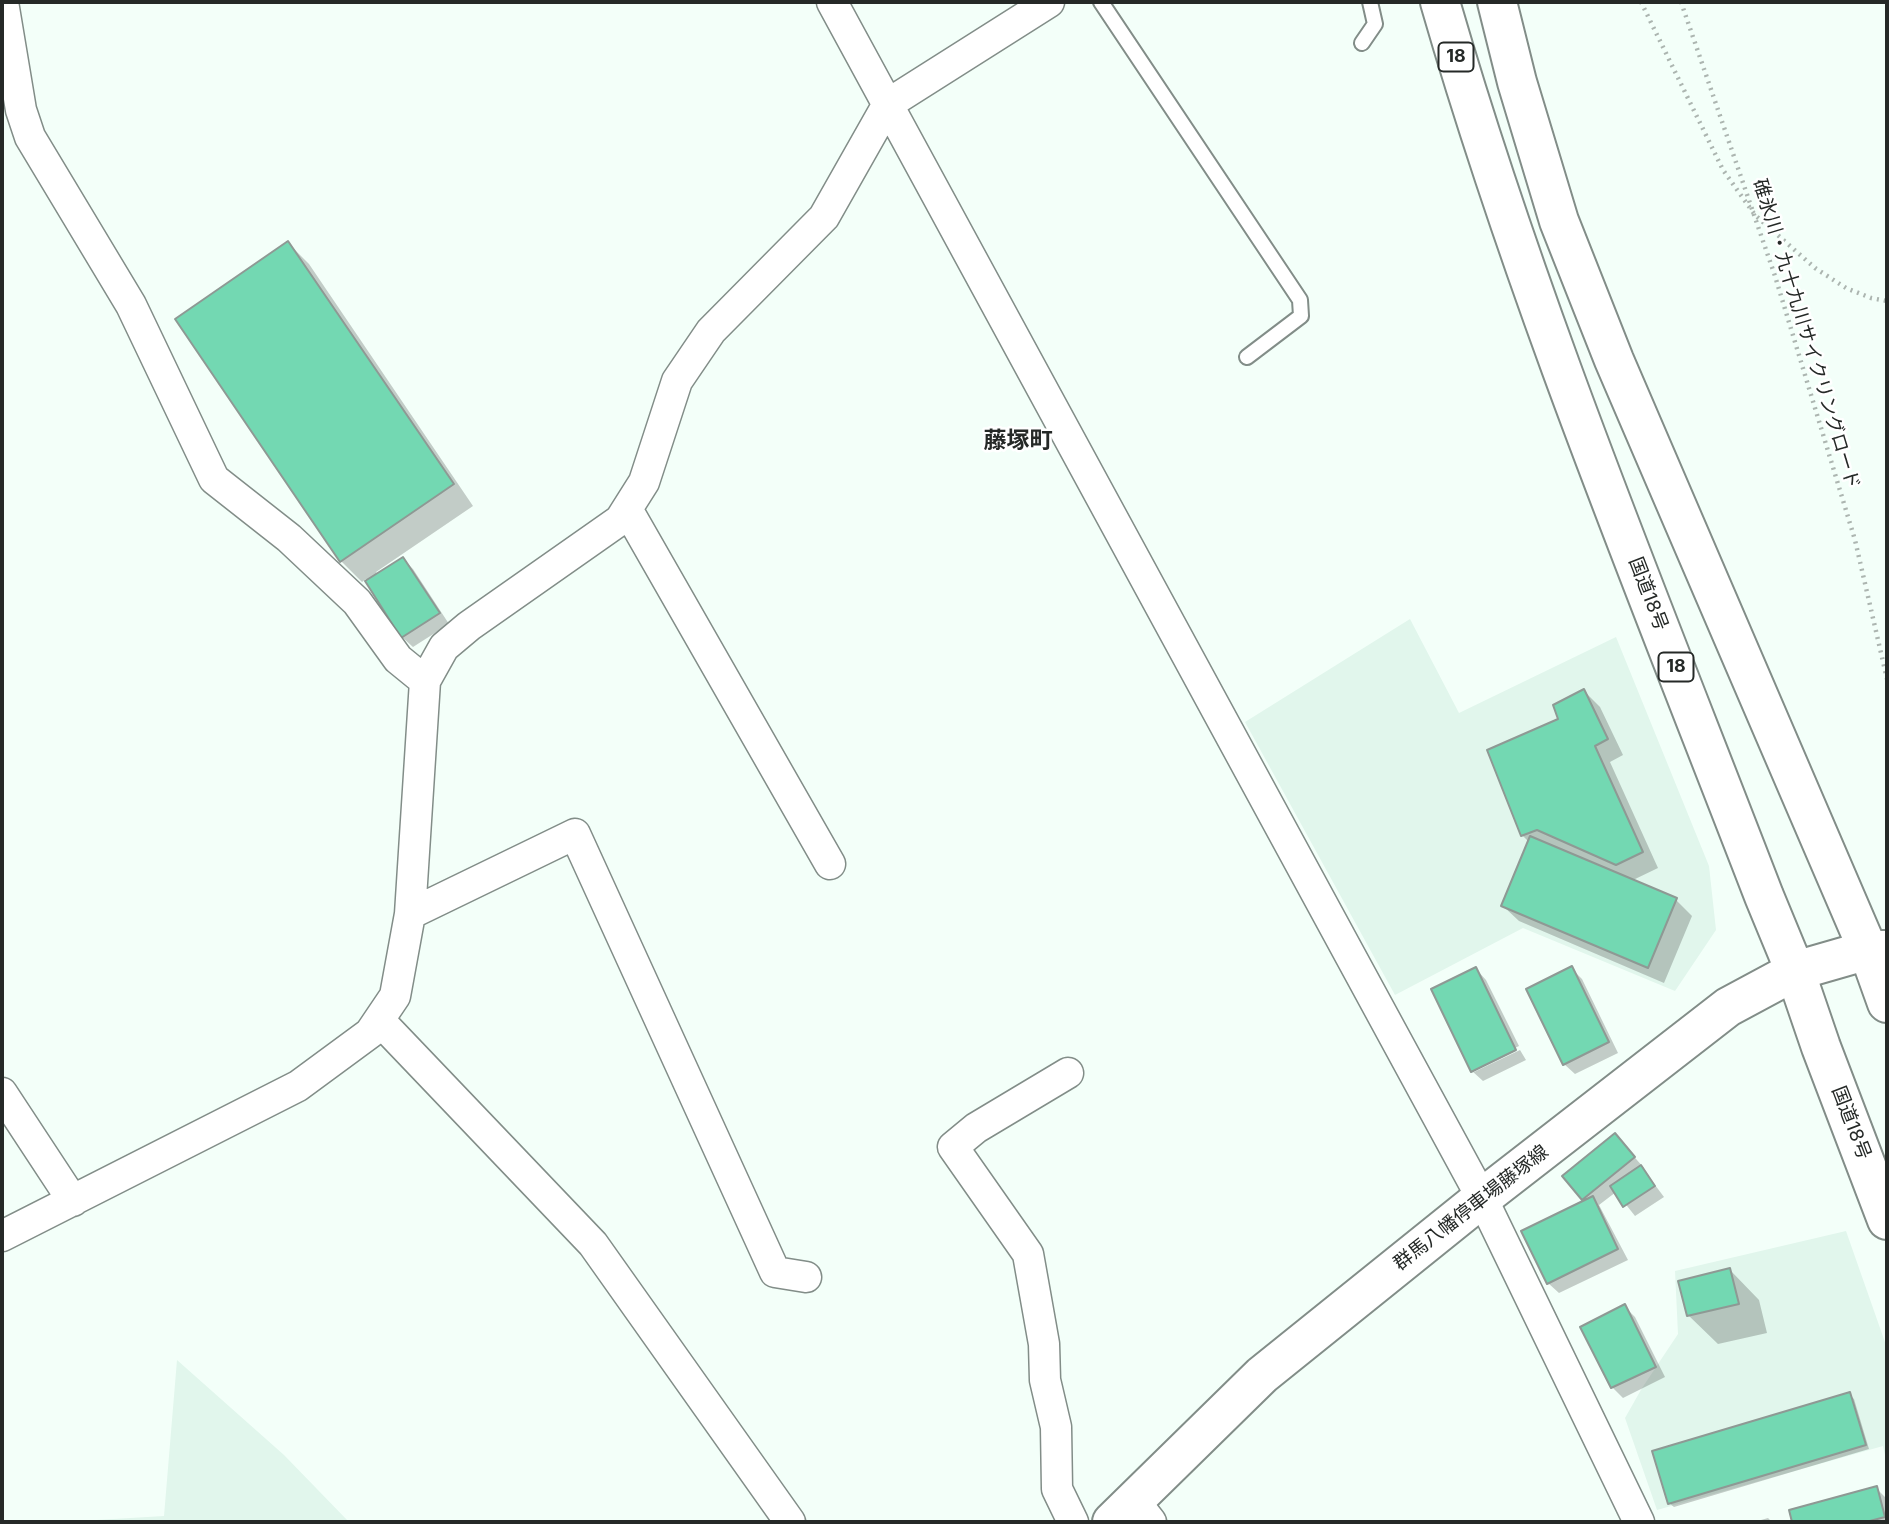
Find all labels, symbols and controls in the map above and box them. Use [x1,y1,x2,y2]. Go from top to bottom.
road number: 18 [1438,42,1474,72]
street label: 碓氷川・九十九川サイクリングロード [1748,176,1864,492]
district label: 藤塚町 [984,427,1052,455]
street label: 国道18号 [1624,554,1672,634]
road number: 18 [1658,652,1694,682]
street label: 国道18号 [1827,1083,1875,1163]
street label: 群馬八幡停車場藤塚線 [1389,1141,1553,1275]

